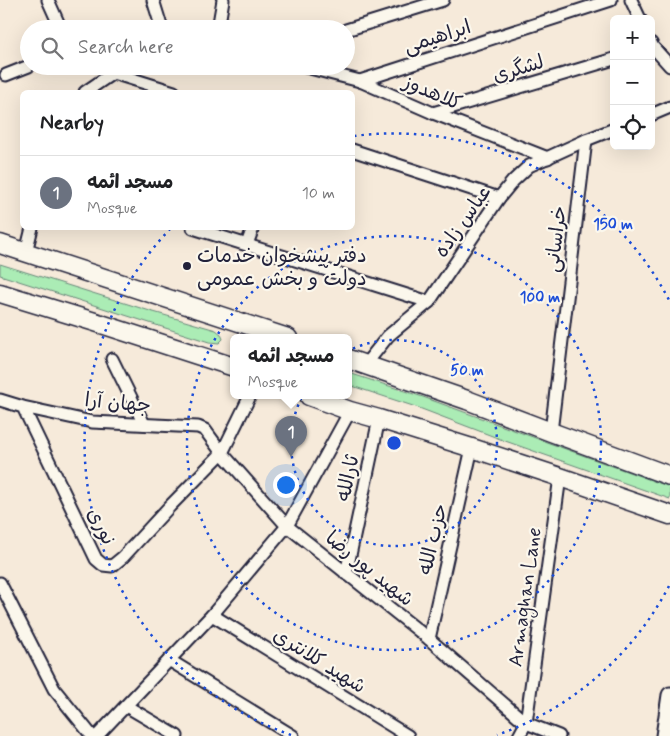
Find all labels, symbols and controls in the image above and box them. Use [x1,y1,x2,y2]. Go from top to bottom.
street label: ابراهیمی [400,14,475,61]
map controls [610,15,655,150]
button: + [610,15,655,60]
search box [20,20,355,75]
icon: search [38,34,66,62]
text: Search here [78,35,174,60]
street label: لشگری [489,49,547,90]
button: − [610,60,655,105]
street label: کلاهدوز [397,68,466,118]
button: locate [610,105,655,150]
text: Nearby [40,109,104,137]
text: مسجد ائمه [87,170,173,195]
street label: عباس زاده [428,180,498,263]
text: 1 [52,183,60,204]
text: 10 m [302,183,335,204]
text: Mosque [87,198,137,219]
street label: خراسانی [539,204,574,274]
text: 150 m [593,215,633,235]
place label: دفتر پیشخوان خدمات دولت و بخش عمومی [197,243,367,293]
marker: دفتر پیشخوان خدمات دولت و بخش عمومی [181,260,193,272]
text: 100 m [520,288,560,308]
popup [230,334,352,399]
text: مسجد ائمه [248,344,334,369]
text: 50 m [450,361,484,381]
text: Mosque [248,372,298,393]
street label: جهان آرا [84,387,152,420]
pin: 1 [275,416,307,457]
centre of rings [385,434,403,452]
street label: ثارالله [330,452,367,504]
your location [273,472,299,498]
street label: حزب الله [412,501,455,578]
street label: نوری [80,503,121,550]
street label: شهید پور رضا [319,525,419,613]
street label: Armaghan Lane [502,526,550,669]
street label: شهید کلانتری [268,622,371,701]

